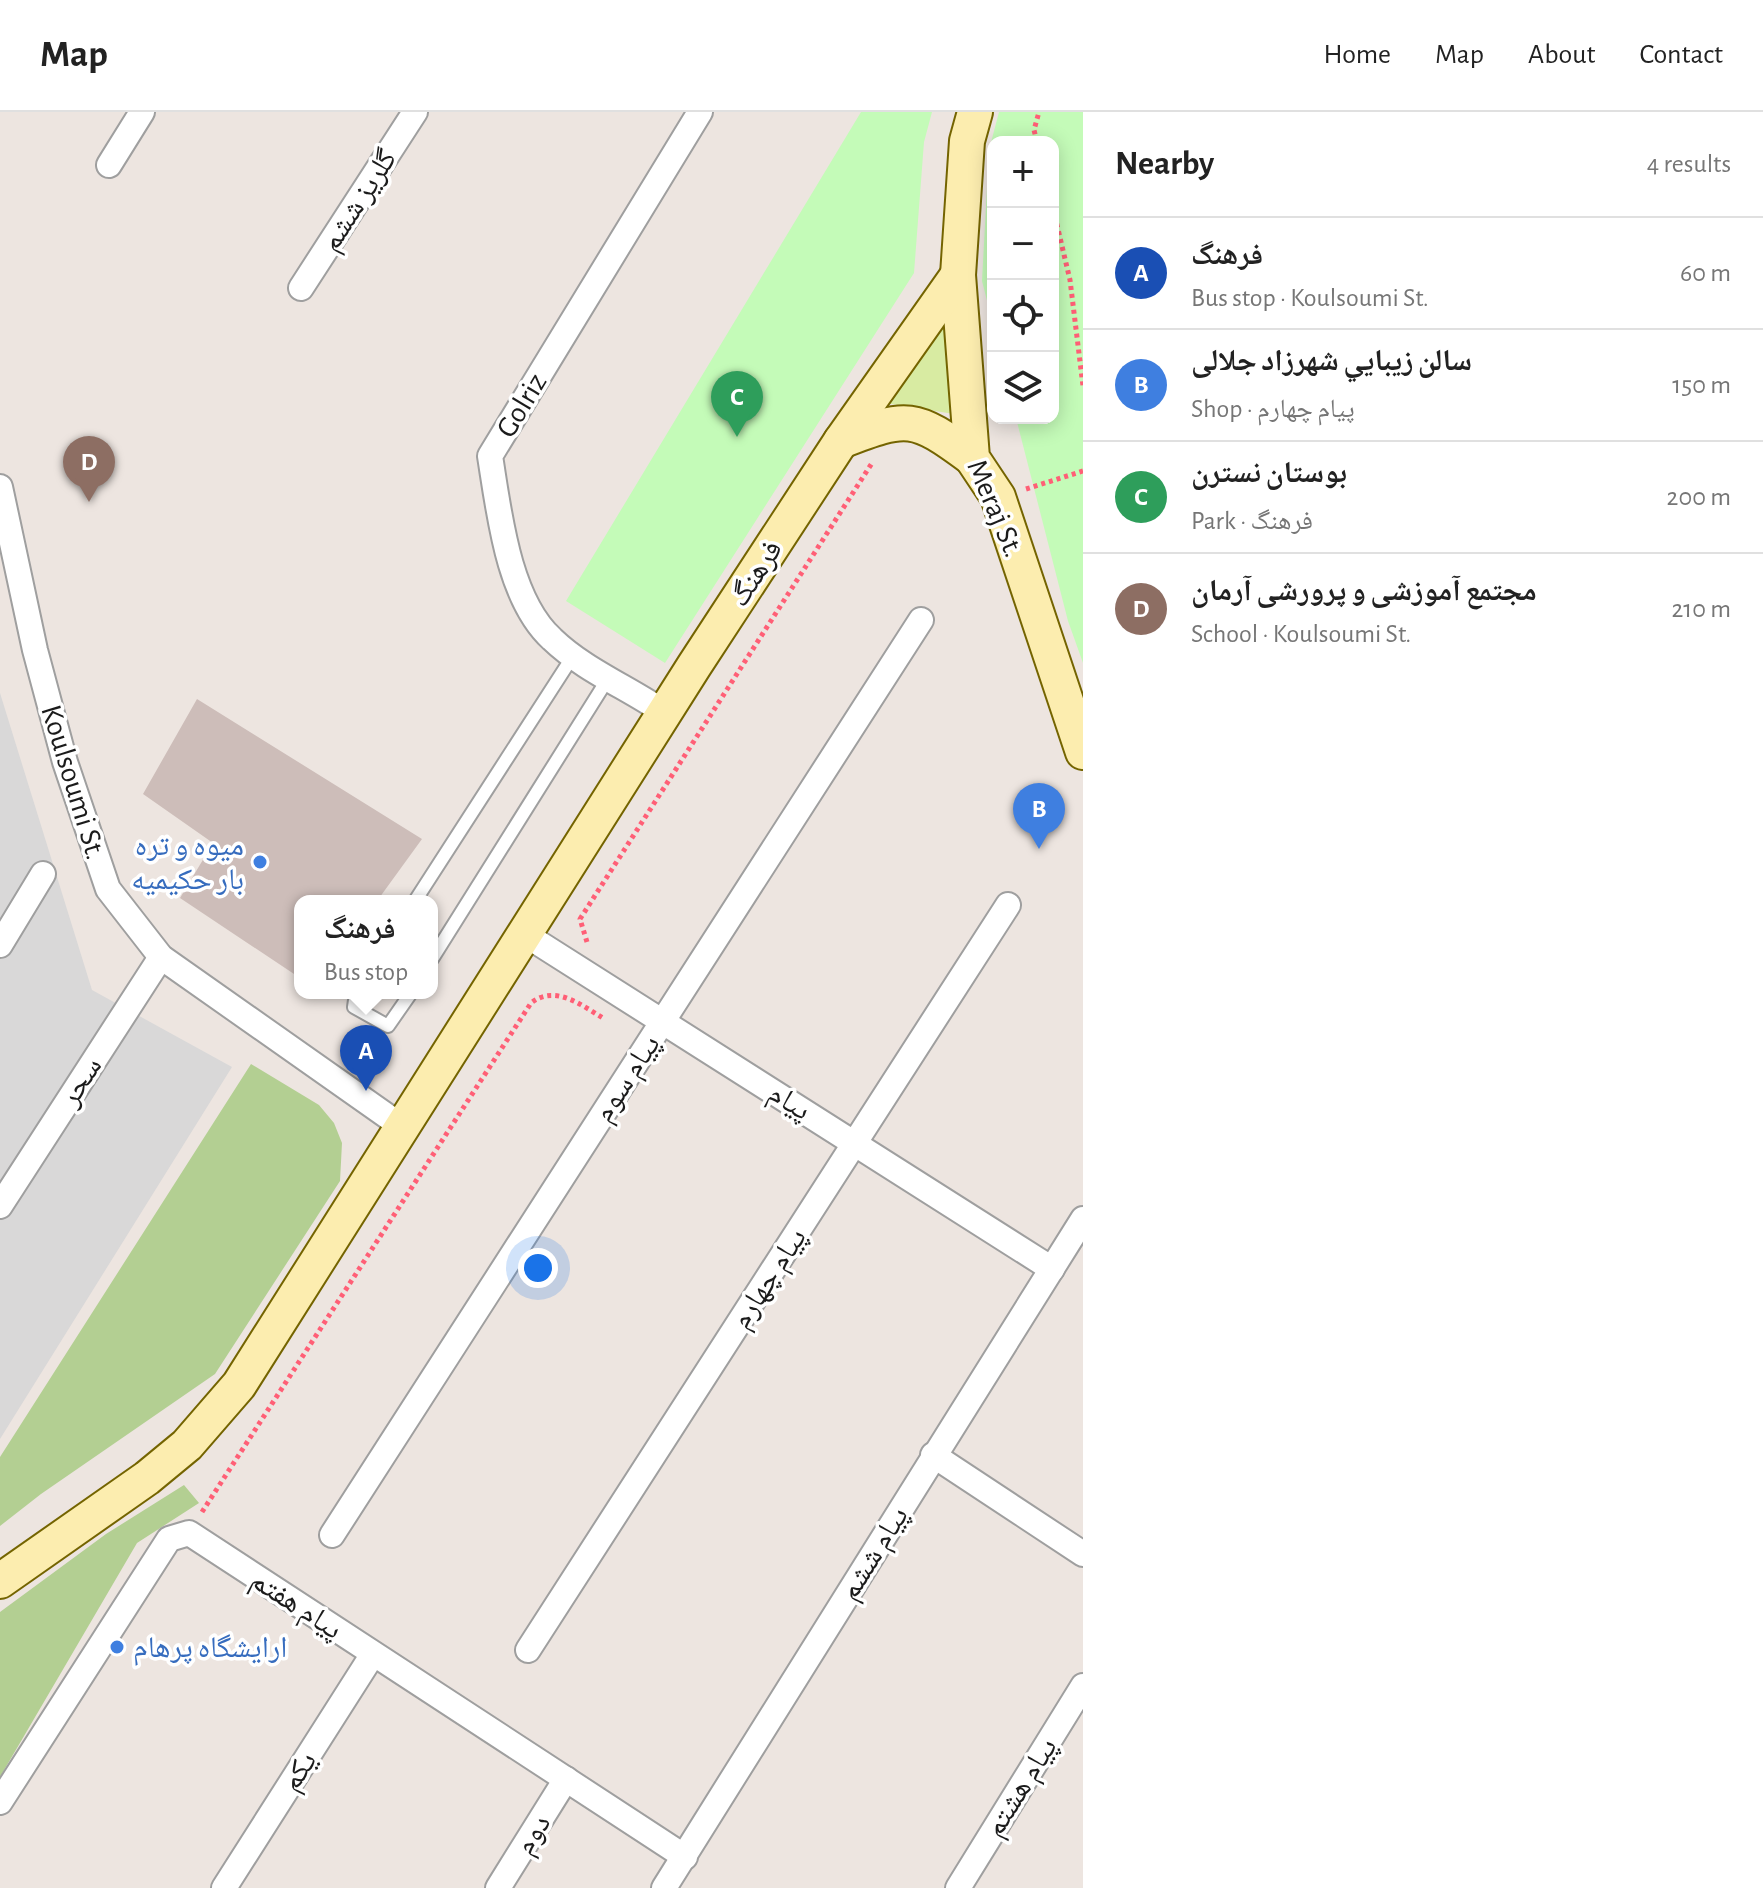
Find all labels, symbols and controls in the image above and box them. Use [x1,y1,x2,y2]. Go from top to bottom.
text: Map [40,36,108,74]
text: Home [1324,41,1391,69]
text: Map [1435,41,1484,69]
text: About [1528,41,1596,69]
text: Contact [1640,41,1723,69]
map controls [987,136,1059,424]
button: + [987,136,1059,208]
street label: گلریز ششم [315,144,406,259]
text: Nearby [1115,147,1214,181]
text: 4 results [1647,151,1731,177]
button: − [987,208,1059,280]
text: فرهنگ [1191,240,1263,270]
text: A [1133,260,1149,286]
text: 60 m [1680,260,1731,286]
button: locate [987,280,1059,352]
text: Bus stop · Koulsoumi St. [1191,285,1429,311]
text: سالن زيبايي شهرزاد جلالى [1191,346,1472,376]
button: layers [987,352,1059,424]
street label: Golriz [491,368,552,443]
pin: C [711,371,763,437]
text: B [1133,372,1149,398]
text: 150 m [1672,372,1731,398]
text: Shop · پیام چهارم [1191,396,1355,422]
pin: D [63,436,115,502]
street label: Meraj St. [961,455,1029,562]
text: بوستان نسترن [1191,458,1347,488]
text: C [1134,484,1148,510]
text: 200 m [1667,484,1731,510]
text: Park · فرهنگ [1191,508,1313,534]
street label: فرهنگ [724,535,788,612]
text: مجتمع آموزشی و پرورشی آرمان [1191,576,1537,606]
text: D [1132,596,1150,622]
text: 210 m [1671,596,1731,622]
text: School · Koulsoumi St. [1191,621,1411,647]
street label: Koulsoumi St. [35,701,111,863]
pin: B [1013,783,1065,849]
place label: میوه و تره بار حکیمیه [131,831,244,896]
marker: میوه و تره بار حکیمیه [251,853,269,871]
popup [294,895,438,999]
text: فرهنگ [324,914,396,944]
text: Bus stop [324,959,408,985]
pin: A [340,1025,392,1091]
street label: پیام سوم [588,1030,668,1129]
street label: سحر [54,1052,108,1112]
street label: پیام [762,1078,816,1129]
street label: پیام چهارم [726,1223,815,1336]
your location [518,1248,558,1288]
street label: پیام ششم [834,1502,917,1608]
street label: پیام هفتم [243,1565,347,1648]
place label: ارایشگاه پرهام [133,1633,288,1666]
marker: ارایشگاه پرهام [108,1638,126,1656]
street label: پیام هشتم [979,1733,1066,1844]
street label: یکم [275,1747,326,1799]
street label: دوم [509,1809,559,1862]

